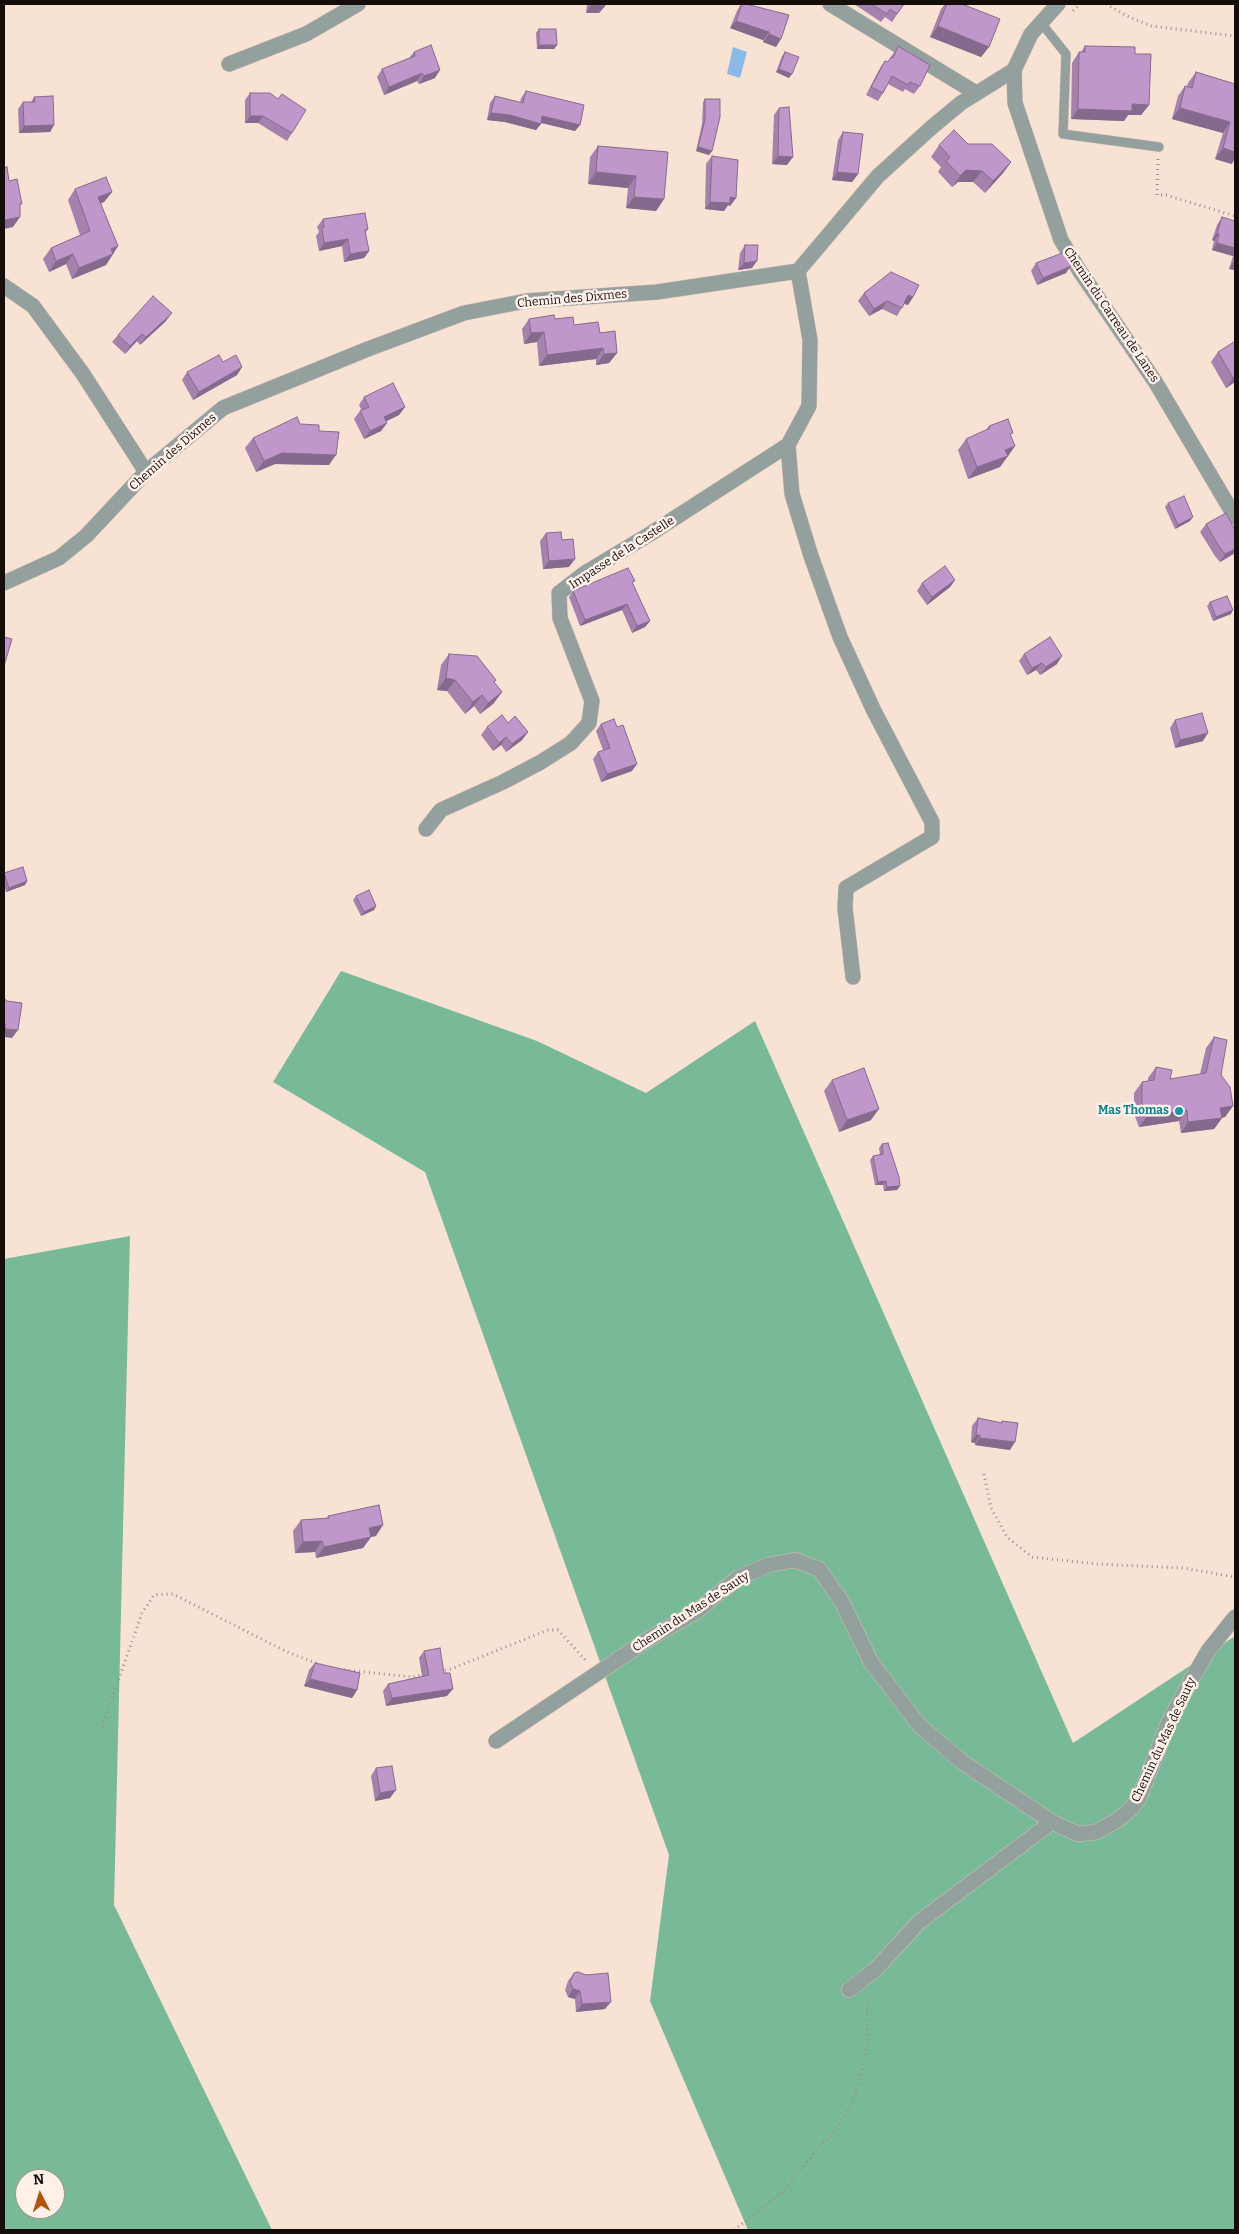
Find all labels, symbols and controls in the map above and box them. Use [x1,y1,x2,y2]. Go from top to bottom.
street label: Chemin du Carreau de Lanes [1060,245,1162,385]
street label: Chemin des Dixmes [516,287,628,311]
street label: Chemin des Dixmes [127,410,219,494]
street label: Impasse de la Castelle [567,514,677,592]
place label: Mas Thomas [1098,1104,1169,1118]
marker: Mas Thomas [1173,1105,1185,1117]
street label: Chemin du Mas de Sauty [630,1569,752,1655]
street label: Chemin du Mas de Sauty [1129,1675,1199,1805]
north arrow [15,2169,65,2219]
text: N [33,2171,45,2188]

